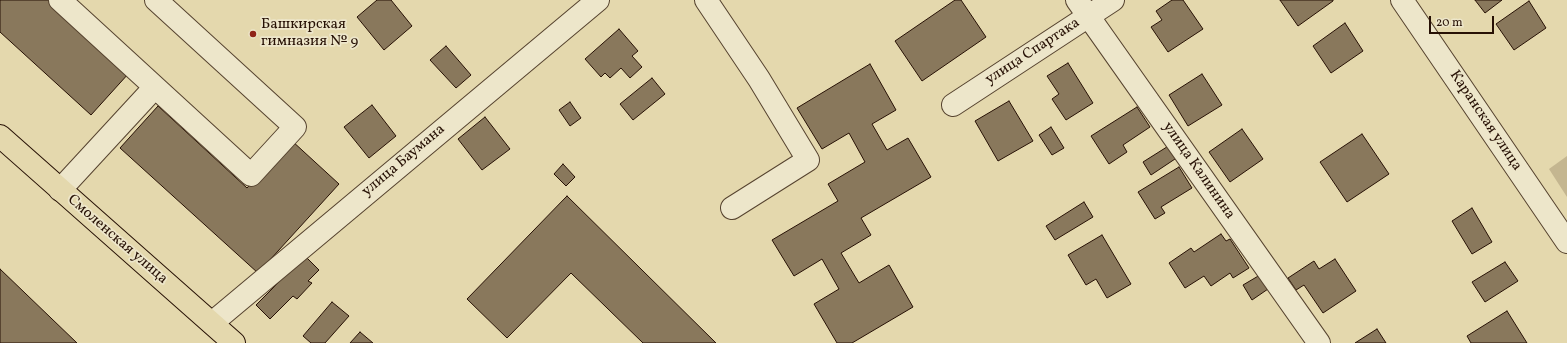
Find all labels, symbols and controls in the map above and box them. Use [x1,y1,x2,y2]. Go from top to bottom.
scale bar [1431,8,1496,34]
street label: улица Спартака [982,15,1084,89]
text: 20 m [1436,15,1463,31]
place label: Башкирская гимназия № 9 [261,16,358,51]
marker: Башкирская гимназия № 9 [248,29,258,39]
street label: Каранская улица [1445,67,1525,175]
street label: улица Калинина [1158,119,1238,223]
street label: улица Баумана [359,121,449,201]
street label: Смоленская улица [63,191,171,289]

